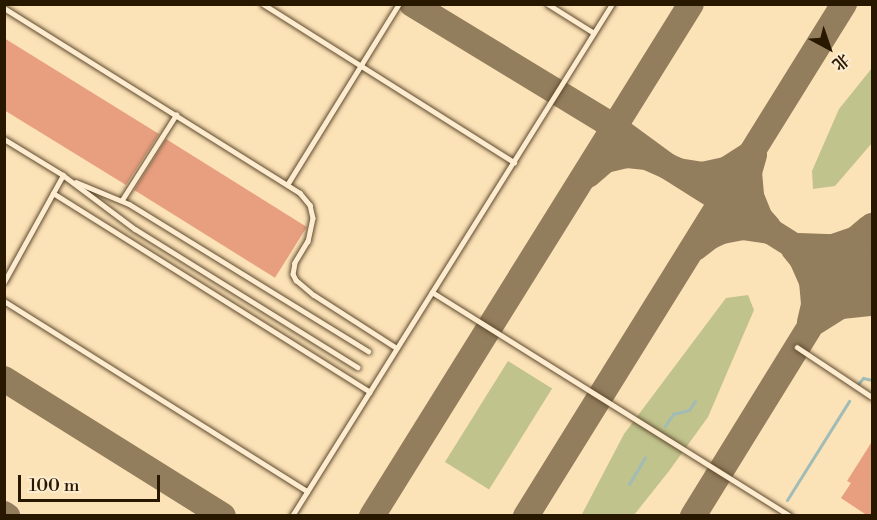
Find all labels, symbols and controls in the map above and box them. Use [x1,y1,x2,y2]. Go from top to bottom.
north arrow [799,18,859,78]
text: 北 [828,49,853,75]
scale bar [21,463,164,501]
text: 100 m [29,474,80,497]

